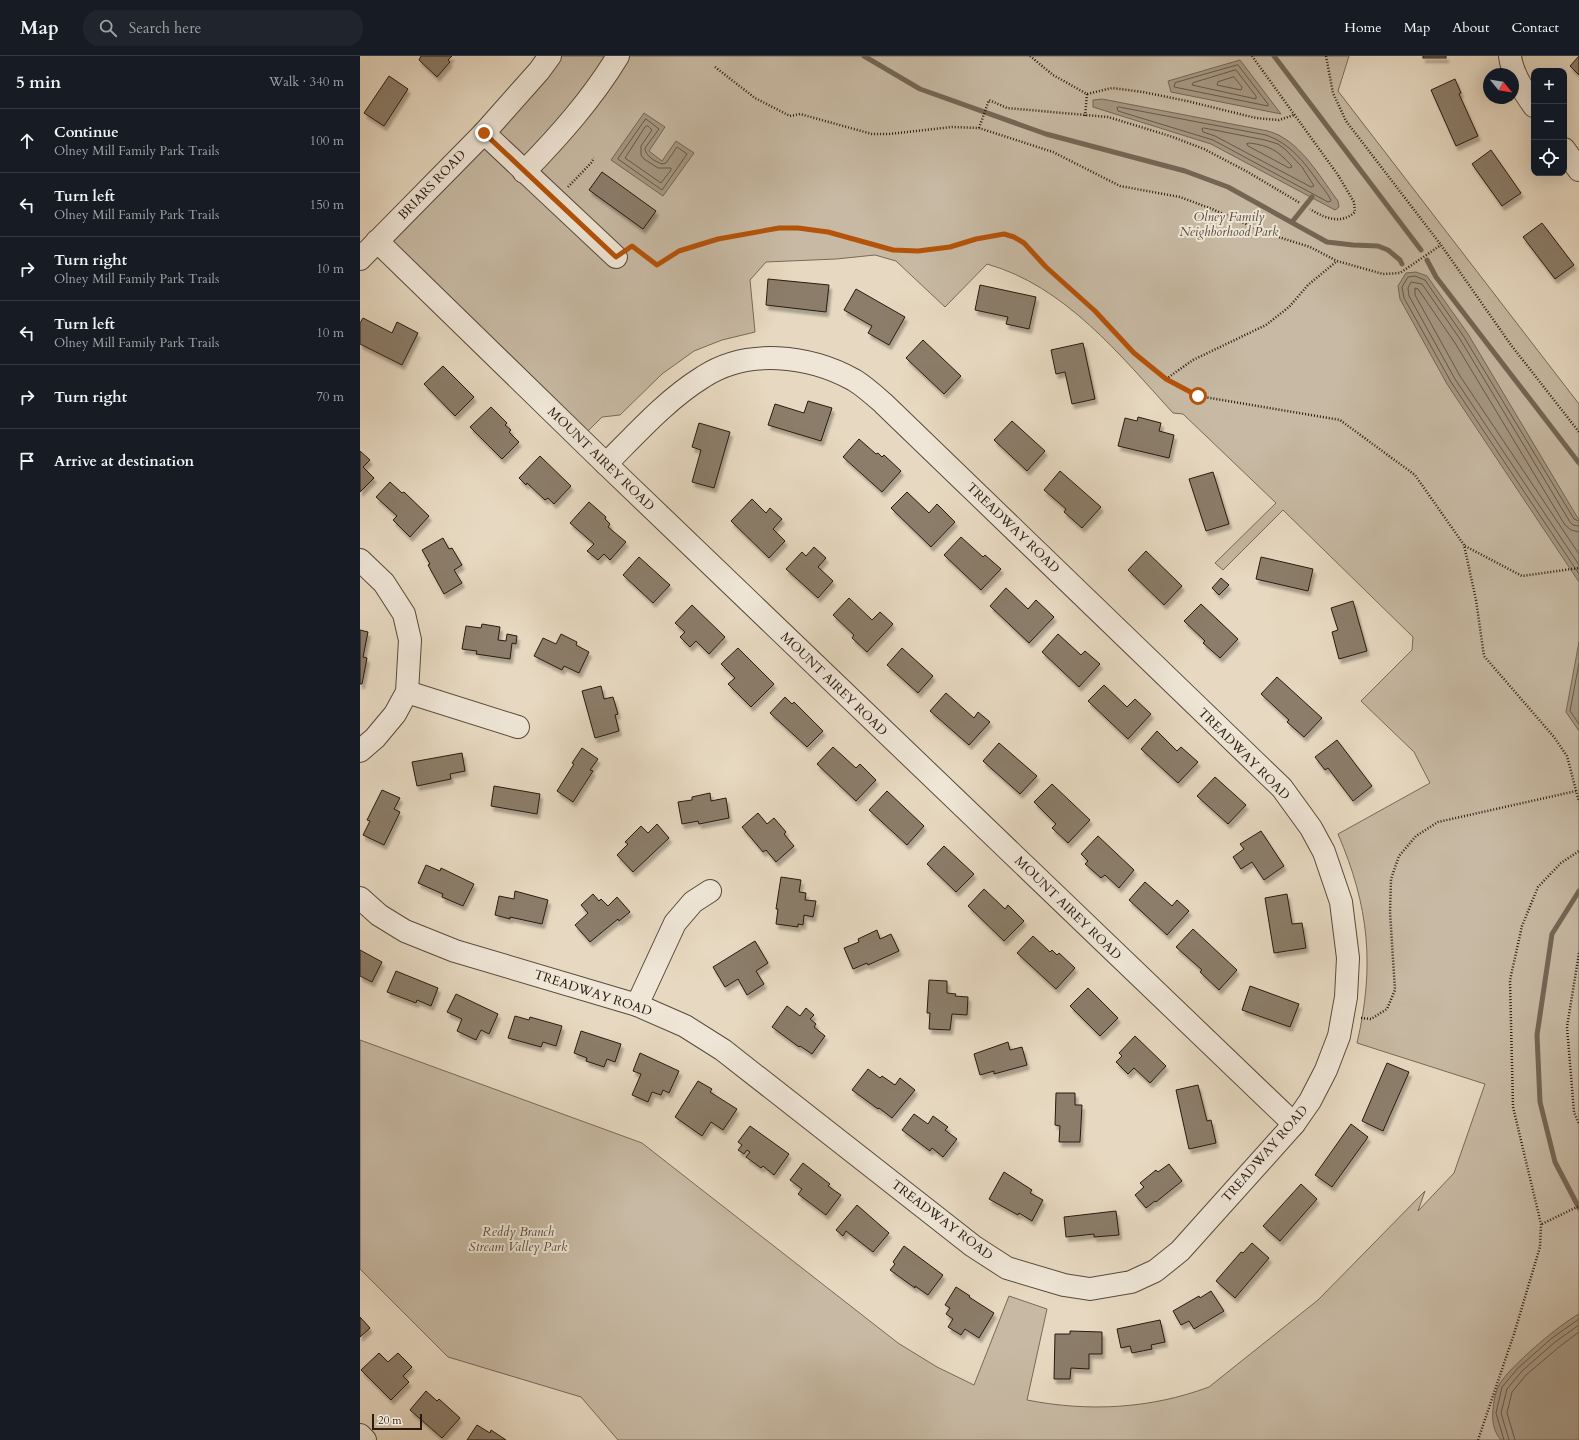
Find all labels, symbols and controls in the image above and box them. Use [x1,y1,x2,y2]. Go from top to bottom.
search box [83,10,363,46]
text: Map [20,15,59,41]
icon: search [97,17,119,39]
text: Search here [129,18,201,38]
text: Home [1344,18,1382,37]
text: Map [1404,18,1430,37]
text: About [1452,18,1489,37]
text: Contact [1511,18,1559,37]
north arrow [1483,68,1519,104]
map controls [1531,68,1567,176]
button: + [1531,68,1567,104]
text: 5 min [16,71,61,94]
text: Walk · 340 m [269,73,344,91]
button: − [1531,104,1567,140]
text: Continue [54,122,119,142]
route end [475,124,493,142]
icon: ahead [16,130,38,152]
text: 100 m [310,132,344,150]
button: locate [1531,140,1567,176]
text: Olney Mill Family Park Trails [54,142,219,160]
street label: BRIARS ROAD [394,146,470,224]
text: Turn left [54,186,115,206]
icon: left [16,194,38,216]
text: 150 m [310,196,344,214]
text: Olney Mill Family Park Trails [54,206,219,224]
park label: Olney Family Neighborhood Park [1180,208,1279,241]
text: Turn right [54,250,127,270]
icon: right [16,258,38,280]
text: 10 m [316,260,344,278]
text: Olney Mill Family Park Trails [54,270,219,288]
text: Turn left [54,314,115,334]
icon: left [16,322,38,344]
text: 10 m [316,324,344,342]
text: Olney Mill Family Park Trails [54,334,219,352]
icon: right [16,386,38,408]
text: Turn right [54,387,127,407]
route start [1189,387,1207,405]
text: 70 m [316,388,344,406]
street label: MOUNT AIREY ROAD [544,403,658,515]
icon: arrive [16,450,38,472]
text: Arrive at destination [54,451,194,471]
street label: TREADWAY ROAD [962,479,1064,577]
street label: MOUNT AIREY ROAD [777,628,891,740]
street label: TREADWAY ROAD [1194,704,1294,804]
street label: MOUNT AIREY ROAD [1011,852,1125,964]
street label: TREADWAY ROAD [532,965,654,1021]
street label: TREADWAY ROAD [1218,1102,1312,1206]
street label: TREADWAY ROAD [887,1176,997,1264]
park label: Reddy Branch Stream Valley Park [469,1223,568,1256]
scale bar [372,1412,422,1431]
text: 20 m [378,1413,402,1428]

